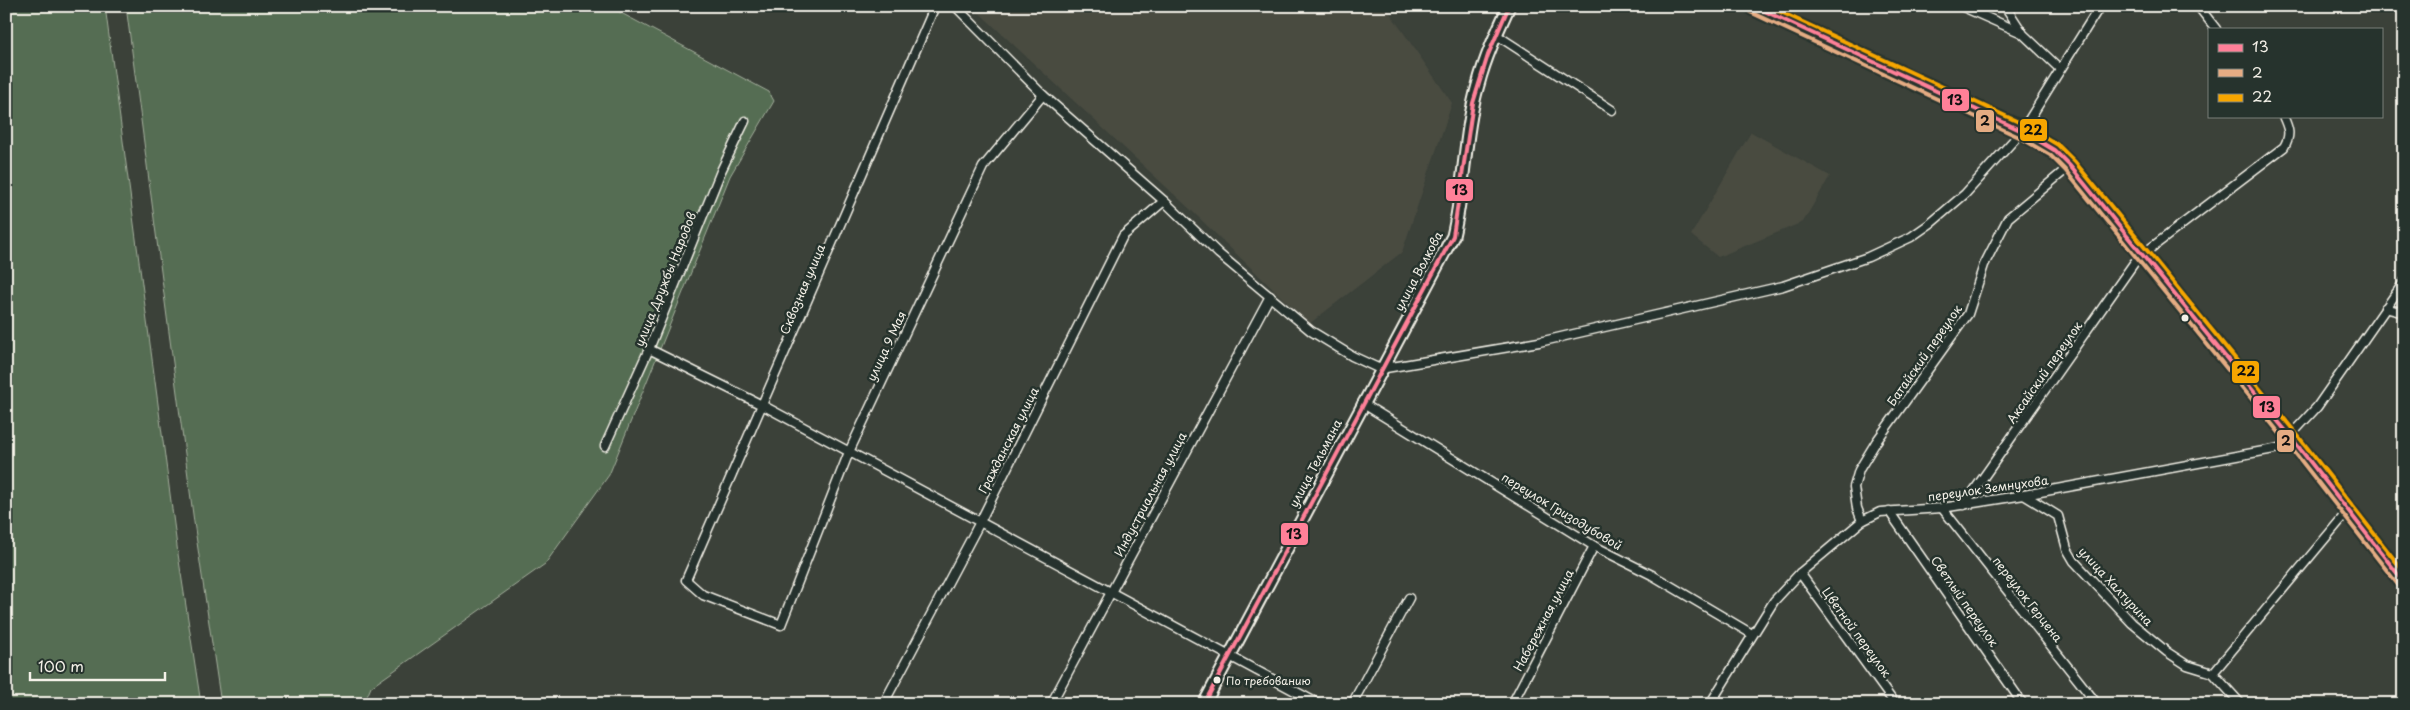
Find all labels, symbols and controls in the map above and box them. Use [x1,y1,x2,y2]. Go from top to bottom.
legend [2208,28,2382,118]
text: 13 [2252,34,2269,57]
text: 2 [2252,60,2263,83]
text: 22 [2252,84,2272,107]
line badge: 13 [1941,88,1970,112]
text: 13 [1947,89,1963,110]
line badge: 2 [1975,109,1995,133]
text: 2 [1980,110,1990,131]
line badge: 22 [2019,118,2048,142]
text: 22 [2023,119,2043,140]
line badge: 13 [1445,178,1474,202]
text: 13 [1452,179,1468,200]
street label: улица Дружбы Народов [630,209,700,349]
street label: улица Волкова [1389,227,1447,314]
street label: Сквозная улица [775,241,829,337]
street label: Батайский переулок [1882,300,1966,409]
street label: улица 9 Мая [862,308,910,384]
unlabelled marker [2180,313,2190,323]
street label: Аксайский переулок [2002,317,2087,427]
line badge: 22 [2231,360,2260,384]
text: 22 [2236,360,2256,381]
street label: Гражданская улица [973,383,1043,496]
line badge: 13 [2252,395,2281,419]
text: 13 [2259,396,2275,417]
street label: улица Тельмана [1284,415,1346,510]
street label: Индустриальная улица [1109,428,1191,560]
line badge: 2 [2276,429,2295,453]
text: 2 [2281,430,2291,451]
street label: переулок Гризодубовой [1498,468,1626,554]
street label: переулок Земнухова [1927,471,2050,505]
line badge: 13 [1280,522,1309,546]
text: 13 [1286,523,1302,544]
street label: улица Халтурина [2075,542,2158,630]
street label: Светлый переулок [1927,552,2004,651]
street label: переулок Герцена [1989,552,2068,646]
street label: Набережная улица [1508,565,1578,674]
street label: Цветной переулок [1818,583,1896,681]
scale bar [30,650,165,682]
text: 100 m [38,654,84,677]
place label: По требованию [1226,672,1311,689]
marker: По требованию [1212,675,1222,685]

